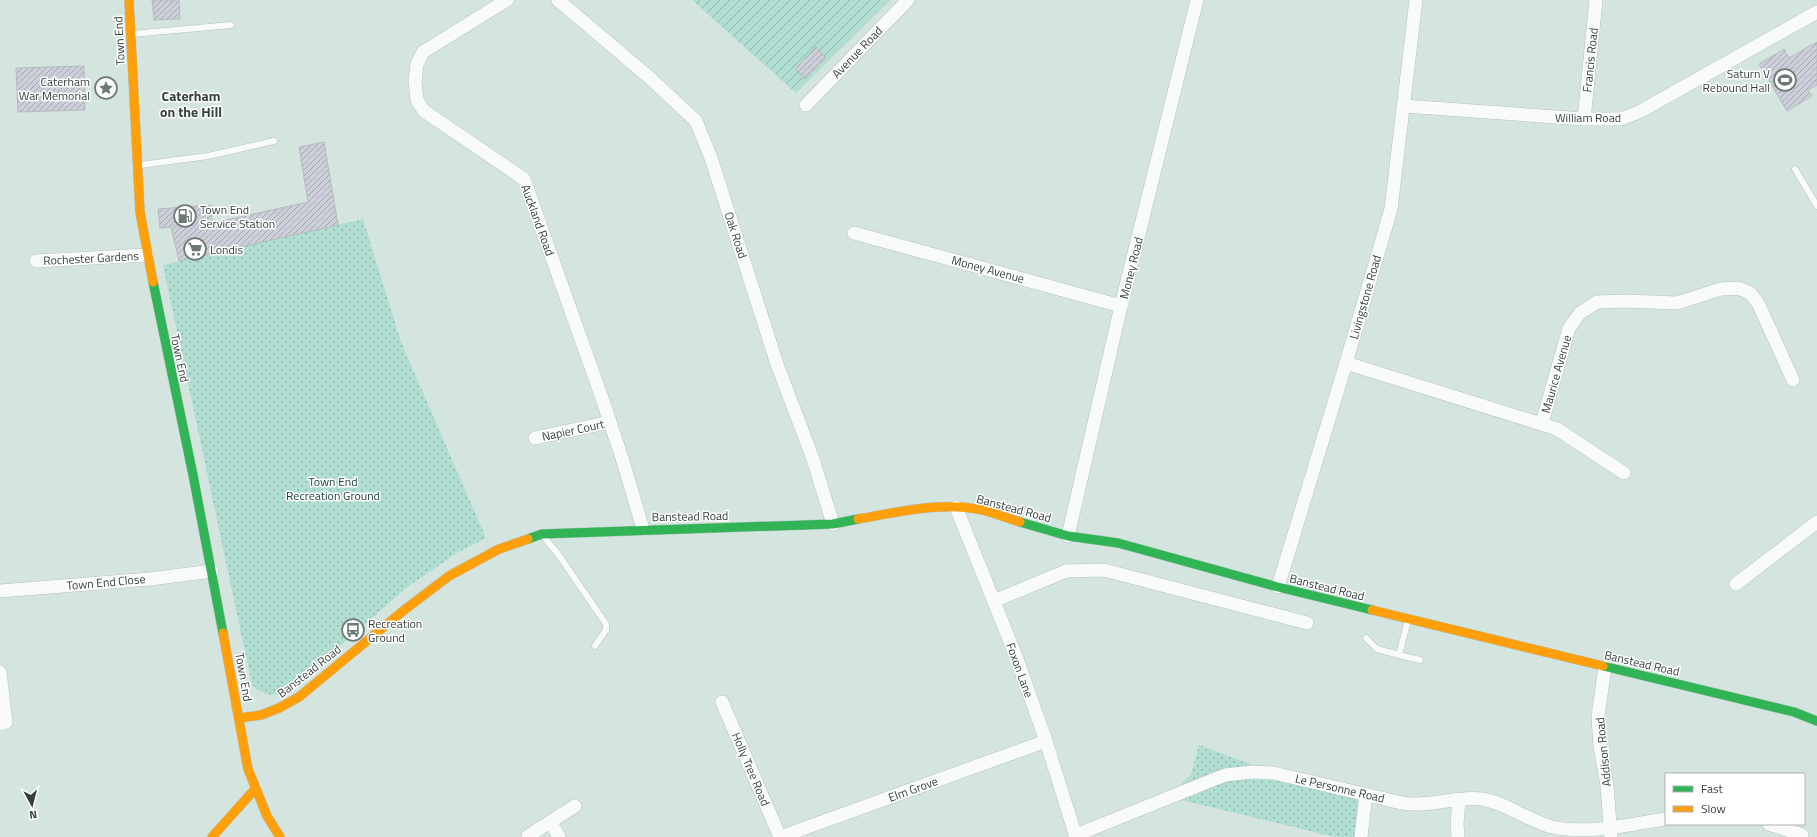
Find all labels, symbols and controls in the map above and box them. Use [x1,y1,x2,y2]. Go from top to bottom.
street label: Town End [108,16,130,66]
street label: Avenue Road [827,22,887,82]
street label: Francis Road [1577,27,1603,93]
place label: Saturn V Rebound Hall [1703,64,1770,97]
sports icon: Saturn V Rebound Hall [1772,67,1798,93]
place label: Caterham War Memorial [19,72,90,105]
place icon: Caterham War Memorial [93,75,119,101]
district label: Caterham on the Hill [160,85,222,122]
street label: William Road [1555,108,1621,127]
street label: Auckland Road [516,182,560,258]
place label: Town End Service Station [200,200,275,233]
fuel station icon: Town End Service Station [172,203,198,229]
street label: Oak Road [720,209,752,261]
street label: Money Road [1114,235,1148,301]
supermarket icon: Londis [182,236,208,262]
place label: Londis [210,240,243,259]
street label: Rochester Gardens [43,246,140,270]
street label: Money Avenue [949,250,1027,288]
street label: Livingstone Road [1344,253,1386,341]
street label: Town End [166,332,194,384]
street label: Maurice Avenue [1536,333,1576,415]
street label: Napier Court [540,414,607,446]
park label: Town End Recreation Ground [286,472,380,505]
street label: Banstead Road [975,489,1053,527]
street label: Banstead Road [651,506,729,526]
street label: Town End Close [66,569,146,595]
street label: Banstead Road [1287,569,1367,605]
place label: Recreation Ground [368,614,422,647]
bus stop icon: Recreation Ground [340,617,366,643]
street label: Banstead Road [273,640,345,702]
street label: Foxon Lane [1001,640,1039,700]
street label: Banstead Road [1603,645,1681,681]
street label: Town End [230,651,258,703]
street label: Addison Road [1590,717,1616,787]
street label: Holly Tree Road [727,729,775,809]
street label: Le Personne Road [1293,768,1387,808]
street label: Elm Grove [886,771,940,807]
legend [1665,773,1805,825]
text: Fast [1701,779,1724,798]
north arrow [12,785,52,825]
text: Slow [1701,799,1726,818]
text: N [28,807,38,823]

